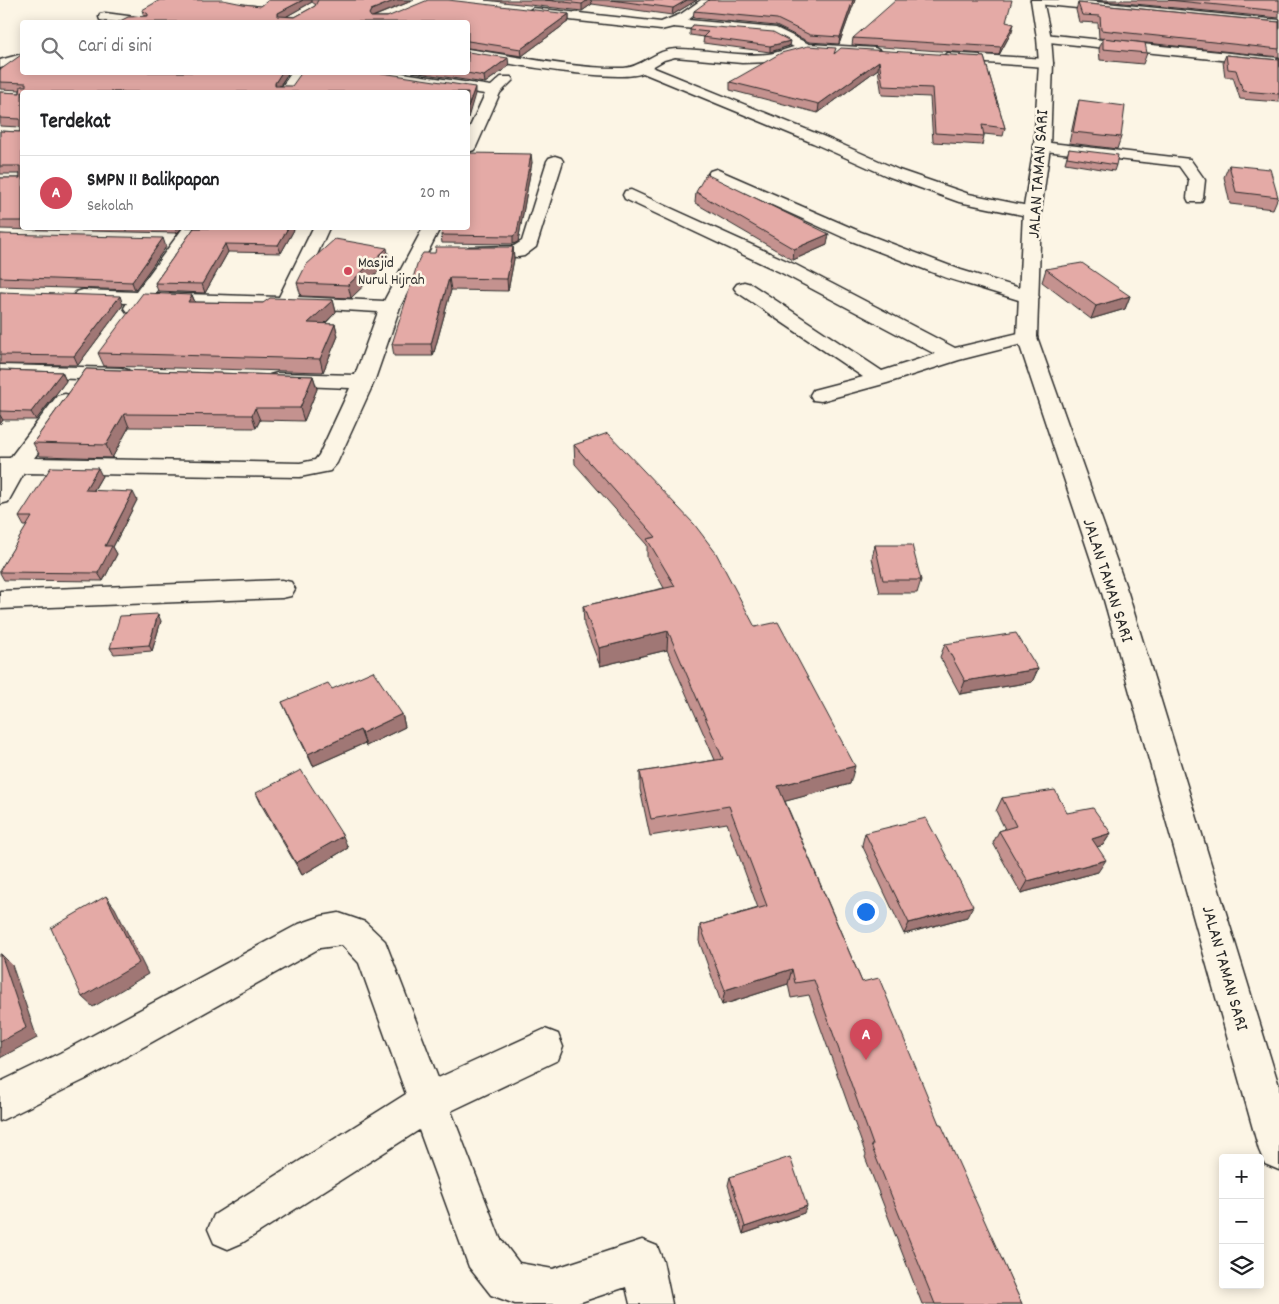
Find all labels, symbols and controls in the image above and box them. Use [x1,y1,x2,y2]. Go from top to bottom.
search box [20,20,470,75]
icon: search [38,34,66,62]
text: Cari di sini [78,34,152,61]
text: Terdekat [40,108,111,138]
street label: JALAN TAMAN SARI [1023,108,1056,239]
text: SMPN 11 Balikpapan [87,168,219,195]
text: A [52,182,60,205]
text: 20 m [420,182,450,205]
text: Sekolah [87,195,133,218]
place label: Masjid Nurul Hijrah [358,253,425,292]
marker: Masjid Nurul Hijrah [342,265,354,277]
street label: JALAN TAMAN SARI [1075,516,1139,646]
your location [853,899,879,925]
street label: JALAN TAMAN SARI [1194,903,1254,1035]
pin: A [850,1019,882,1060]
map controls [1219,1154,1264,1289]
button: + [1219,1154,1264,1199]
button: − [1219,1199,1264,1244]
button: layers [1219,1244,1264,1289]

